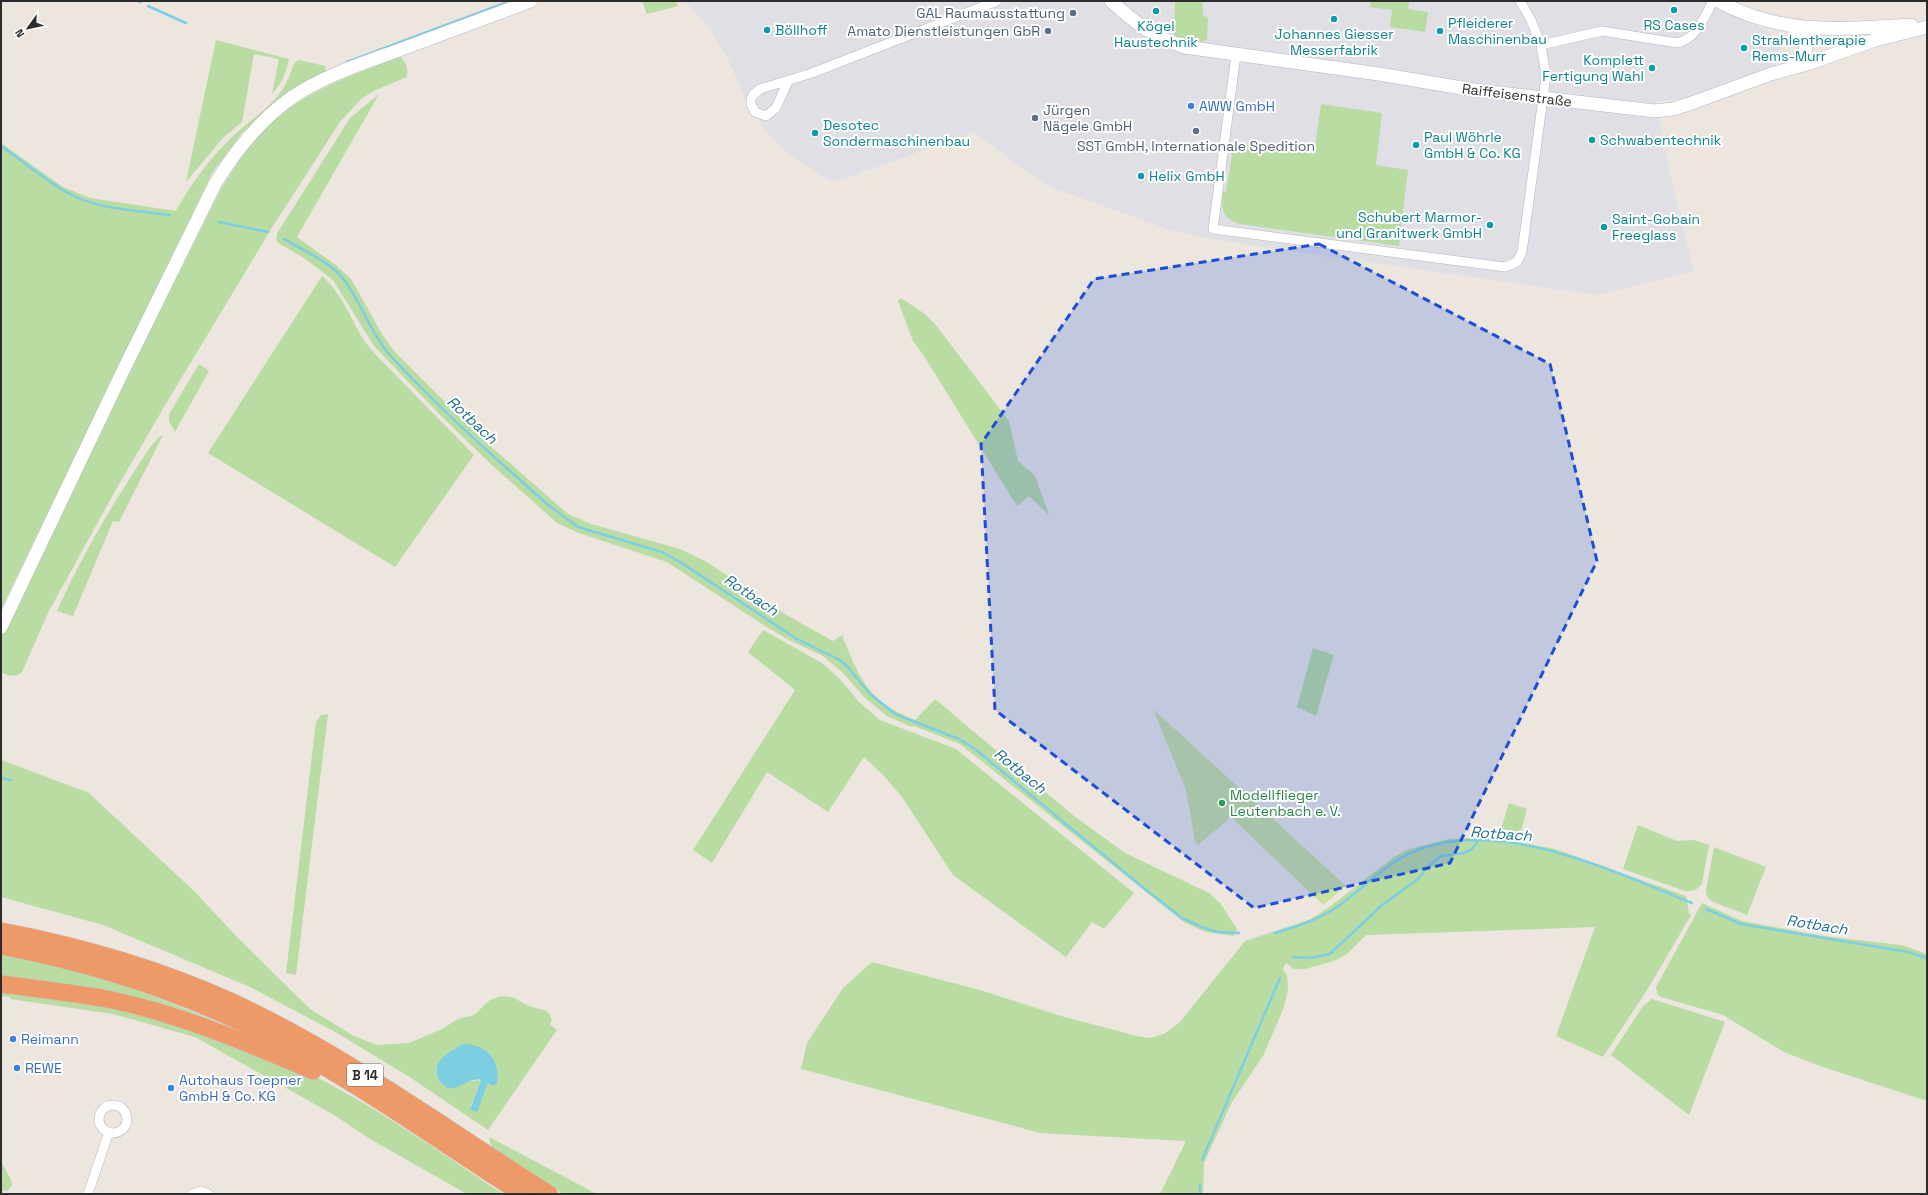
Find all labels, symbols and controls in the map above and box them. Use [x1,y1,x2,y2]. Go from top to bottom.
place label: GAL Raumausstattung [916,4,1065,22]
marker: RS Cases [1669,5,1679,15]
marker: Kögel Haustechnik [1151,6,1161,16]
north arrow [8,8,48,48]
marker: GAL Raumausstattung [1068,8,1078,18]
marker: Johannes Giesser Messerfabrik [1329,14,1339,24]
place label: Pfleiderer Maschinenbau [1448,14,1547,48]
place label: RS Cases [1643,16,1705,34]
place label: Kögel Haustechnik [1114,17,1198,51]
place label: Böllhoff [775,21,828,39]
place label: Amato Dienstleistungen GbR [847,22,1040,40]
marker: Böllhoff [762,25,772,35]
place label: Johannes Giesser Messerfabrik [1275,25,1393,59]
marker: Amato Dienstleistungen GbR [1043,26,1053,36]
marker: Pfleiderer Maschinenbau [1435,26,1445,36]
text: N [12,27,27,40]
place label: Strahlentherapie Rems-Murr [1752,31,1866,65]
marker: Strahlentherapie Rems-Murr [1739,43,1749,53]
place label: Komplett Fertigung Wahl [1542,51,1644,85]
marker: Komplett Fertigung Wahl [1647,63,1657,73]
street label: Raiffeisenstraße [1461,79,1573,111]
place label: AWW GmbH [1199,97,1275,115]
place label: Jürgen Nägele GmbH [1043,101,1132,135]
marker: AWW GmbH [1186,101,1196,111]
marker: Jürgen Nägele GmbH [1030,113,1040,123]
place label: Desotec Sondermaschinenbau [823,116,970,150]
marker: SST GmbH, Internationale Spedition [1191,126,1201,136]
marker: Desotec Sondermaschinenbau [810,128,820,138]
place label: Paul Wöhrle GmbH & Co. KG [1424,128,1521,162]
place label: Schwabentechnik [1600,131,1722,149]
marker: Schwabentechnik [1587,135,1597,145]
place label: SST GmbH, Internationale Spedition [1077,137,1315,155]
marker: Paul Wöhrle GmbH & Co. KG [1411,140,1421,150]
place label: Helix GmbH [1149,167,1225,185]
marker: Helix GmbH [1136,171,1146,181]
place label: Schubert Marmor- und Granitwerk GmbH [1336,208,1482,242]
place label: Saint-Gobain Freeglass [1612,210,1700,244]
marker: Schubert Marmor- und Granitwerk GmbH [1485,220,1495,230]
marker: Saint-Gobain Freeglass [1599,222,1609,232]
water label: Rotbach [443,392,502,448]
water label: Rotbach [720,569,783,620]
water label: Rotbach [990,744,1051,798]
place label: Modellflieger Leutenbach e. V. [1230,786,1341,820]
marker: Modellflieger Leutenbach e. V. [1217,798,1227,808]
water label: Rotbach [1470,822,1533,845]
water label: Rotbach [1785,910,1850,939]
place label: Reimann [21,1030,79,1048]
marker: Reimann [8,1034,18,1044]
place label: REWE [25,1059,62,1077]
marker: REWE [12,1063,22,1073]
road number: B 14 [347,1064,383,1086]
place label: Autohaus Toepner GmbH & Co. KG [179,1071,302,1105]
marker: Autohaus Toepner GmbH & Co. KG [166,1083,176,1093]

